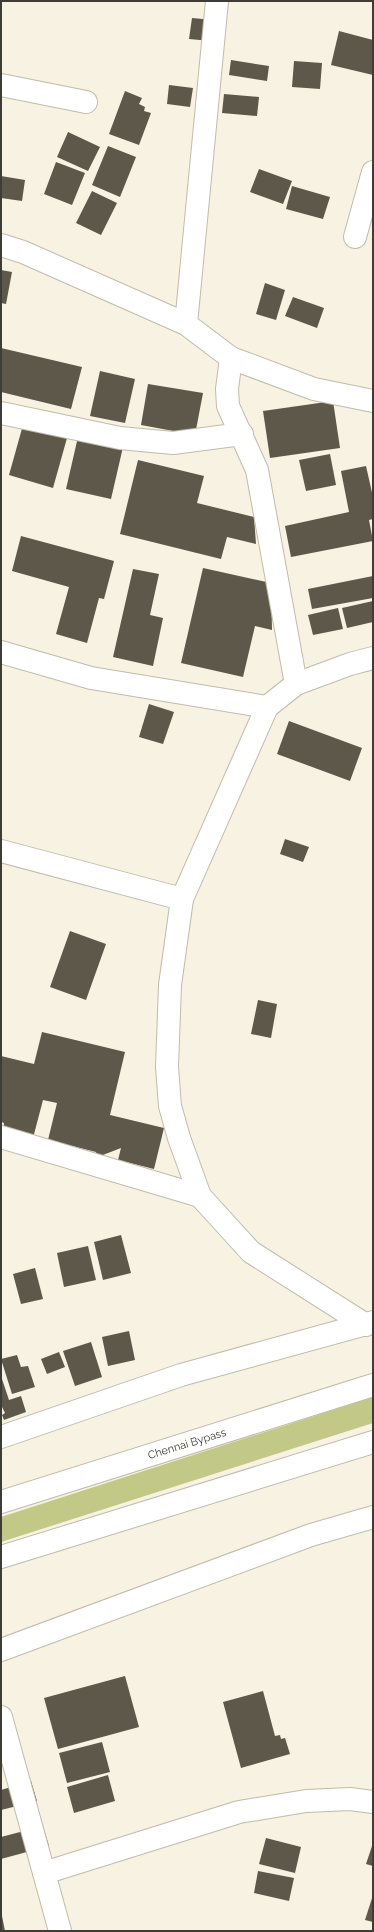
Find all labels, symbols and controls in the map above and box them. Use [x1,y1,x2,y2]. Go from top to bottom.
street label: Chennai Bypass [146,1426,228,1462]

